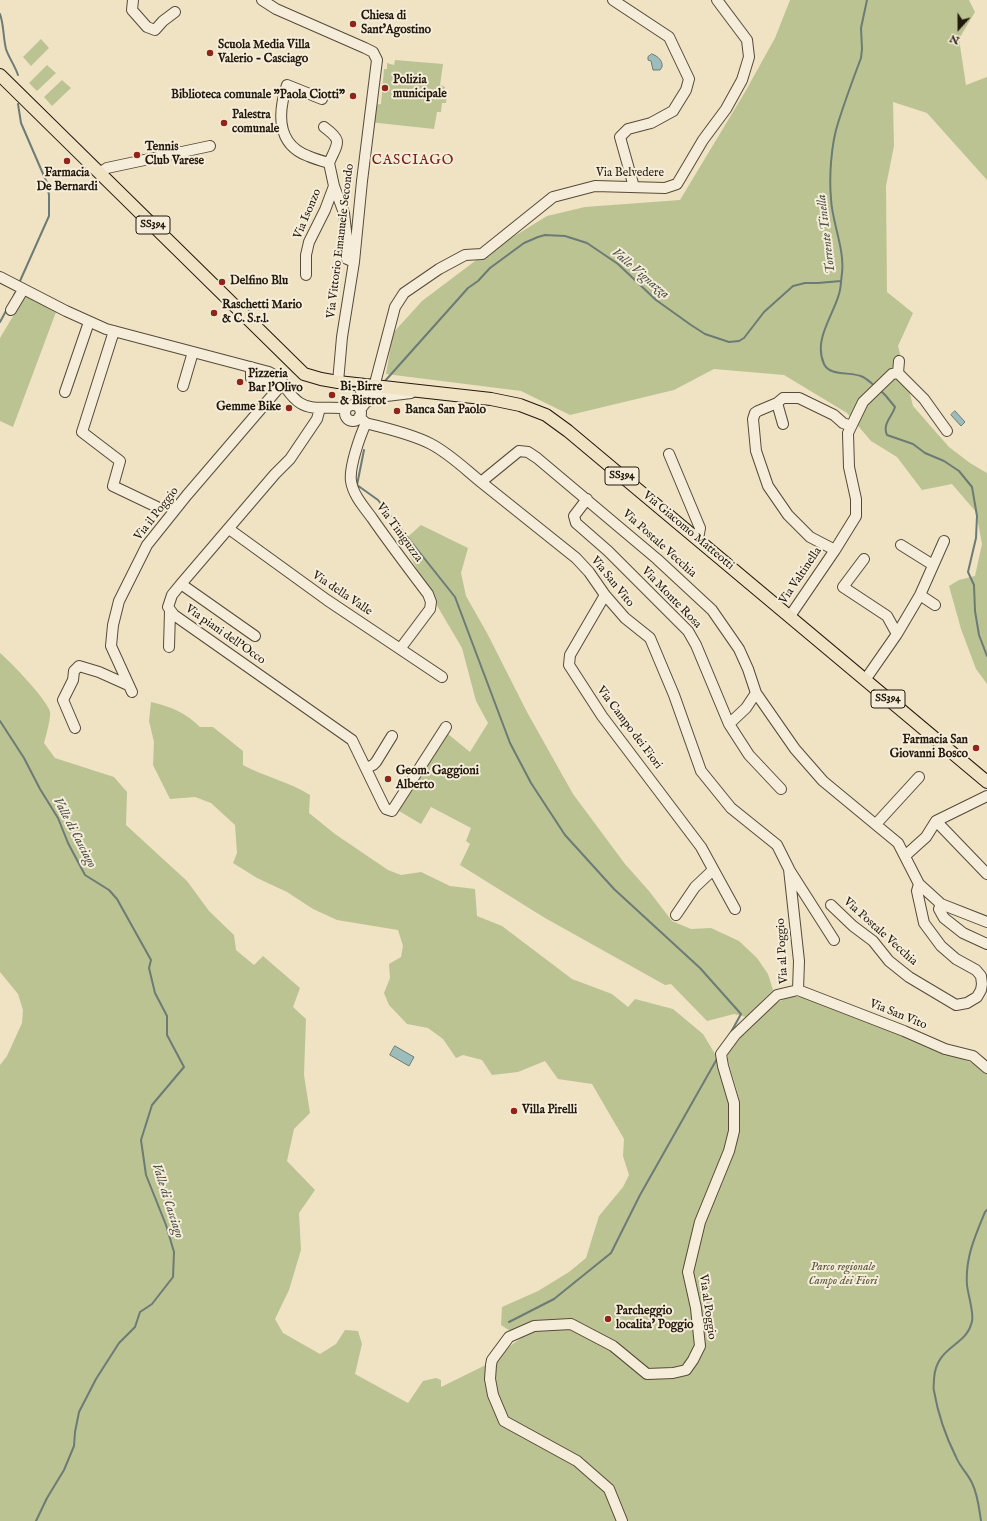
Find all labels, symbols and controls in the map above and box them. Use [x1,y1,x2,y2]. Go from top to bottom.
north arrow [939,8,979,48]
place label: Chiesa di Sant'Agostino [361,10,431,38]
marker: Chiesa di Sant'Agostino [348,19,358,29]
text: N [948,31,962,47]
place label: Scuola Media Villa Valerio - Casciago [218,39,310,67]
marker: Scuola Media Villa Valerio - Casciago [205,48,215,58]
place label: Polizia municipale [393,74,447,102]
marker: Polizia municipale [380,83,390,93]
place label: Biblioteca comunale "Paola Ciotti" [171,89,345,103]
marker: Biblioteca comunale "Paola Ciotti" [348,91,358,101]
place label: Palestra comunale [232,109,279,137]
marker: Palestra comunale [219,118,229,128]
place label: Tennis Club Varese [145,141,204,169]
marker: Tennis Club Varese [132,150,142,160]
district label: CASCIAGO [372,153,454,169]
marker: Farmacia De Bernardi [62,156,72,166]
street label: Via Vittorio Emanuele Secondo [324,163,358,319]
place label: Farmacia De Bernardi [36,167,98,195]
street label: Via Belvedere [596,167,664,181]
street label: Via Isonzo [291,187,325,241]
water label: Torrente Tinella [814,193,840,275]
road number: SS394 [136,216,170,234]
water label: Valle Vignazza [608,245,672,303]
place label: Delfino Blu [230,275,288,289]
marker: Delfino Blu [217,277,227,287]
place label: Raschetti Mario & C. S.r.l. [222,299,302,327]
marker: Raschetti Mario & C. S.r.l. [209,308,219,318]
place label: Pizzeria Bar l'Olivo [248,368,303,396]
marker: Pizzeria Bar l'Olivo [235,377,245,387]
place label: Bi-Birre & Bistrot [340,381,386,409]
marker: Bi-Birre & Bistrot [327,390,337,400]
place label: Gemme Bike [216,401,281,415]
marker: Gemme Bike [284,403,294,413]
place label: Banca San Paolo [405,404,486,418]
marker: Banca San Paolo [392,406,402,416]
road number: SS394 [605,467,639,485]
street label: Via il Poggio [132,484,182,544]
street label: Via Giacomo Matteotti [639,489,737,573]
street label: Via Tiniguzza [373,501,425,565]
street label: Via Postale Vecchia [619,507,699,581]
street label: Via Valtinella [777,545,825,607]
street label: Via San Vito [587,554,637,610]
street label: Via Monte Rosa [638,564,704,632]
street label: Via della Valle [309,569,375,619]
street label: Via piani dell'Occo [182,602,268,668]
street label: Via Campo dei Fiori [593,684,665,772]
road number: SS394 [871,690,905,708]
place label: Farmacia San Giovanni Bosco [890,734,968,762]
marker: Farmacia San Giovanni Bosco [971,743,981,753]
place label: Geom. Gaggioni Alberto [396,765,479,793]
marker: Geom. Gaggioni Alberto [383,774,393,784]
water label: Valle di Casciago [49,795,99,871]
street label: Via Postale Vecchia [840,895,920,969]
street label: Via al Poggio [774,918,792,984]
street label: Via San Vito [867,997,929,1033]
place label: Villa Pirelli [522,1104,577,1118]
marker: Villa Pirelli [509,1106,519,1116]
water label: Valle di Casciago [148,1162,186,1240]
park label: Parco regionale Campo dei Fiori [809,1261,877,1289]
street label: Via al Poggio [695,1273,719,1341]
place label: Parcheggio localita' Poggio [616,1305,693,1333]
marker: Parcheggio localita' Poggio [603,1314,613,1324]

